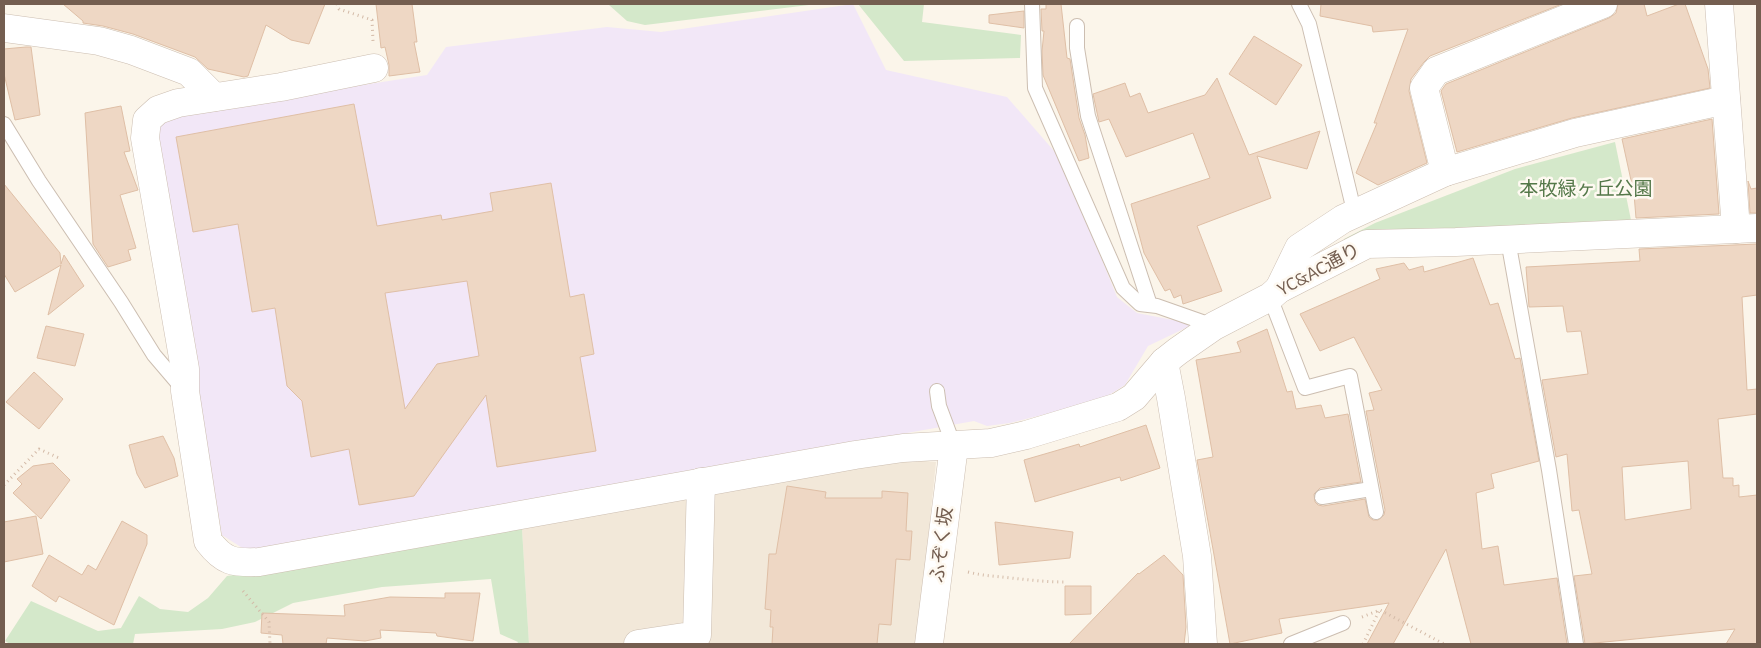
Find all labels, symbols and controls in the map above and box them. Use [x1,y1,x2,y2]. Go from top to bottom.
park label: 本牧緑ヶ丘公園 [1519,179,1653,199]
street label: YC&AC通り [1274,239,1364,300]
street label: ふぞく坂 [927,506,956,584]

